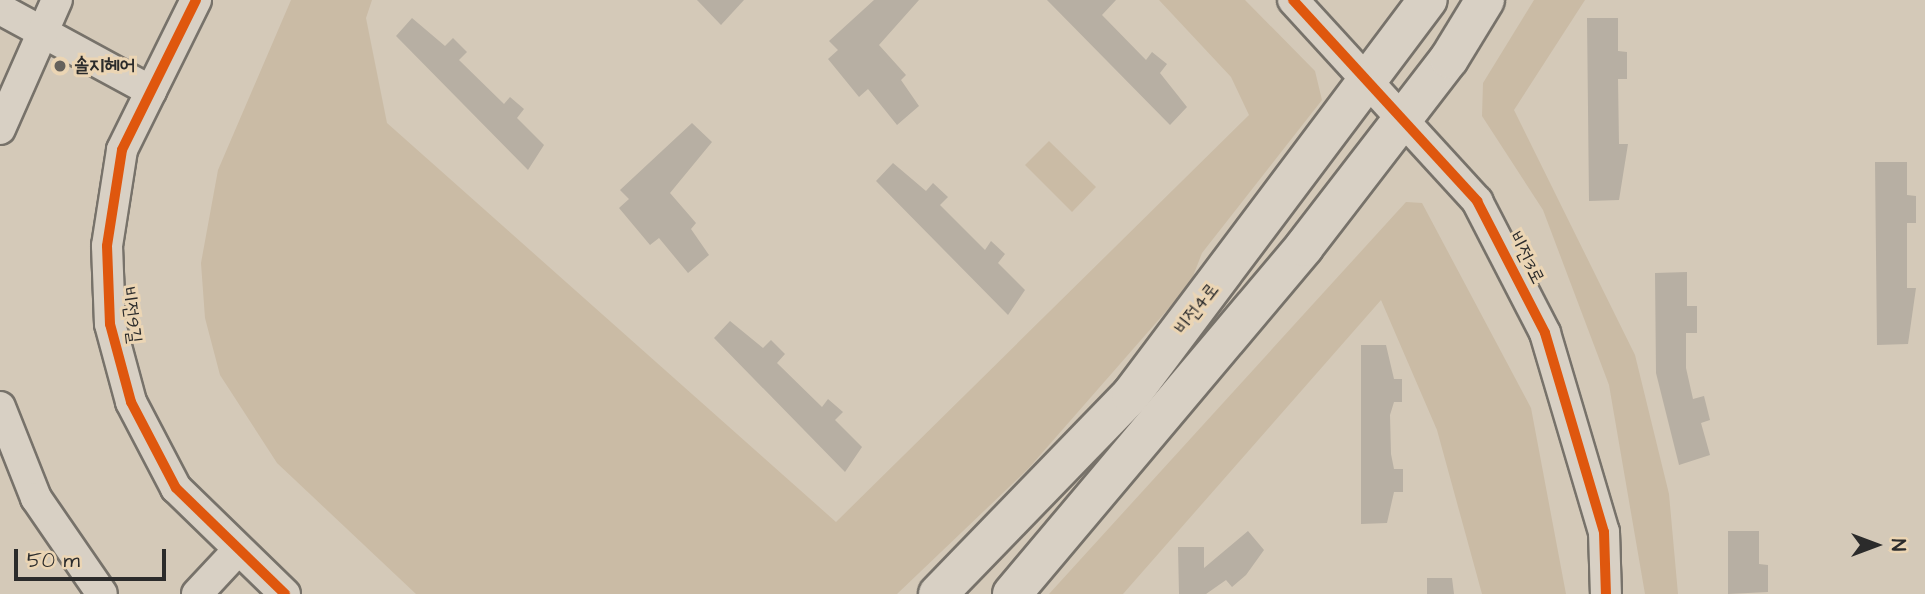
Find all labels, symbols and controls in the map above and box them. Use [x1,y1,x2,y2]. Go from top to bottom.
place label: 솔지헤어 [74,55,135,77]
marker: 솔지헤어 [52,58,68,74]
street label: 비전3로 [1503,228,1549,288]
street label: 비전4로 [1170,279,1224,339]
street label: 비전9길 [116,285,146,345]
north arrow [1841,510,1911,580]
scale bar [18,534,170,578]
text: N [1884,539,1911,551]
text: 50 m [27,546,80,575]

